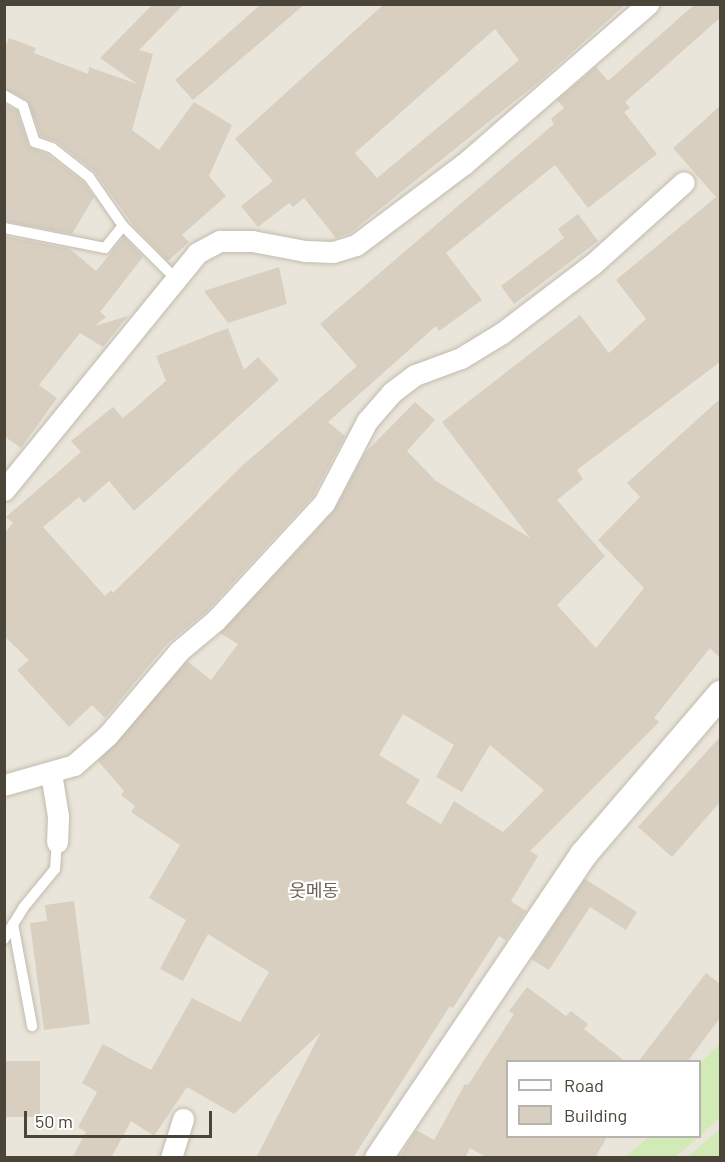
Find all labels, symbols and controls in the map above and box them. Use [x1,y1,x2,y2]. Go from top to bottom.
district label: 웃메동 [289,879,339,901]
legend [506,1060,701,1138]
text: Road [564,1074,604,1096]
scale bar [27,1099,214,1137]
text: Building [564,1104,627,1126]
text: 50 m [35,1110,73,1132]

